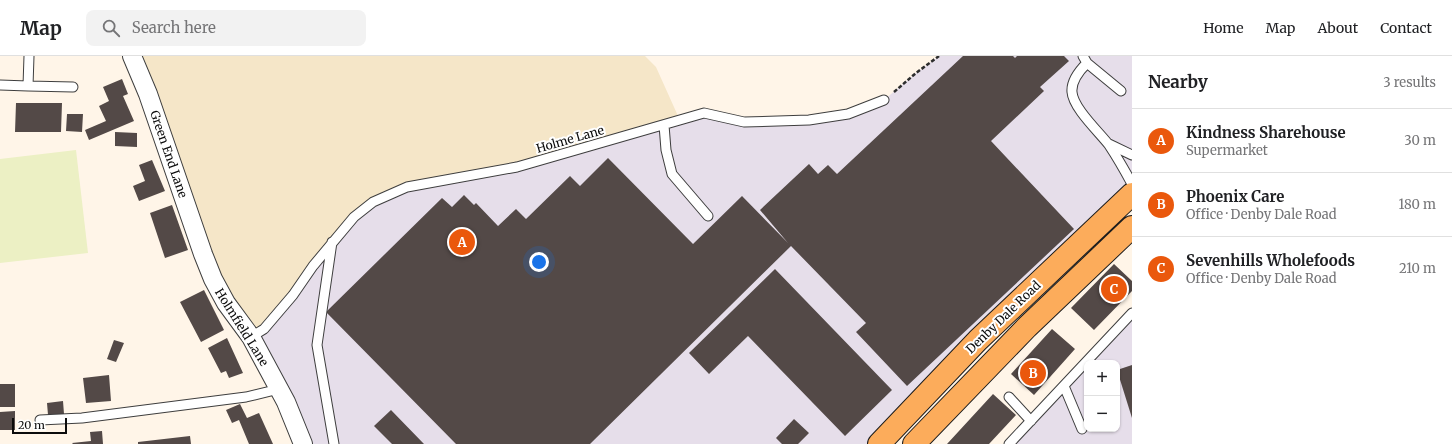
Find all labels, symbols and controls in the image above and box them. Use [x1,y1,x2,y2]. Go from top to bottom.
search box [86,10,366,46]
text: Map [20,16,62,40]
icon: search [100,17,122,39]
text: Search here [132,18,216,37]
text: Home [1203,19,1244,37]
text: Map [1266,19,1295,37]
text: About [1317,19,1358,37]
text: Contact [1380,19,1432,37]
text: Nearby [1148,71,1208,93]
text: 3 results [1383,74,1436,91]
street label: Green End Lane [147,108,191,200]
street label: Holme Lane [534,122,606,156]
text: Kindness Sharehouse [1186,123,1346,142]
text: A [1156,132,1166,149]
text: 30 m [1404,132,1436,149]
text: Supermarket [1186,142,1268,159]
text: Phoenix Care [1186,187,1284,206]
text: B [1156,196,1166,213]
text: 180 m [1398,196,1436,213]
text: Office · Denby Dale Road [1186,206,1337,223]
pin: A [449,227,475,257]
text: Sevenhills Wholefoods [1186,251,1355,270]
your location [529,252,549,272]
text: C [1157,260,1165,277]
text: 210 m [1399,260,1436,277]
text: Office · Denby Dale Road [1186,270,1337,287]
pin: C [1101,274,1127,304]
street label: Denby Dale Road [963,278,1043,356]
street label: Holmfield Lane [212,285,272,369]
pin: B [1020,358,1046,388]
map controls [1084,360,1120,432]
button: + [1084,360,1120,396]
button: − [1084,396,1120,432]
scale bar [12,416,67,435]
text: 20 m [18,418,45,432]

